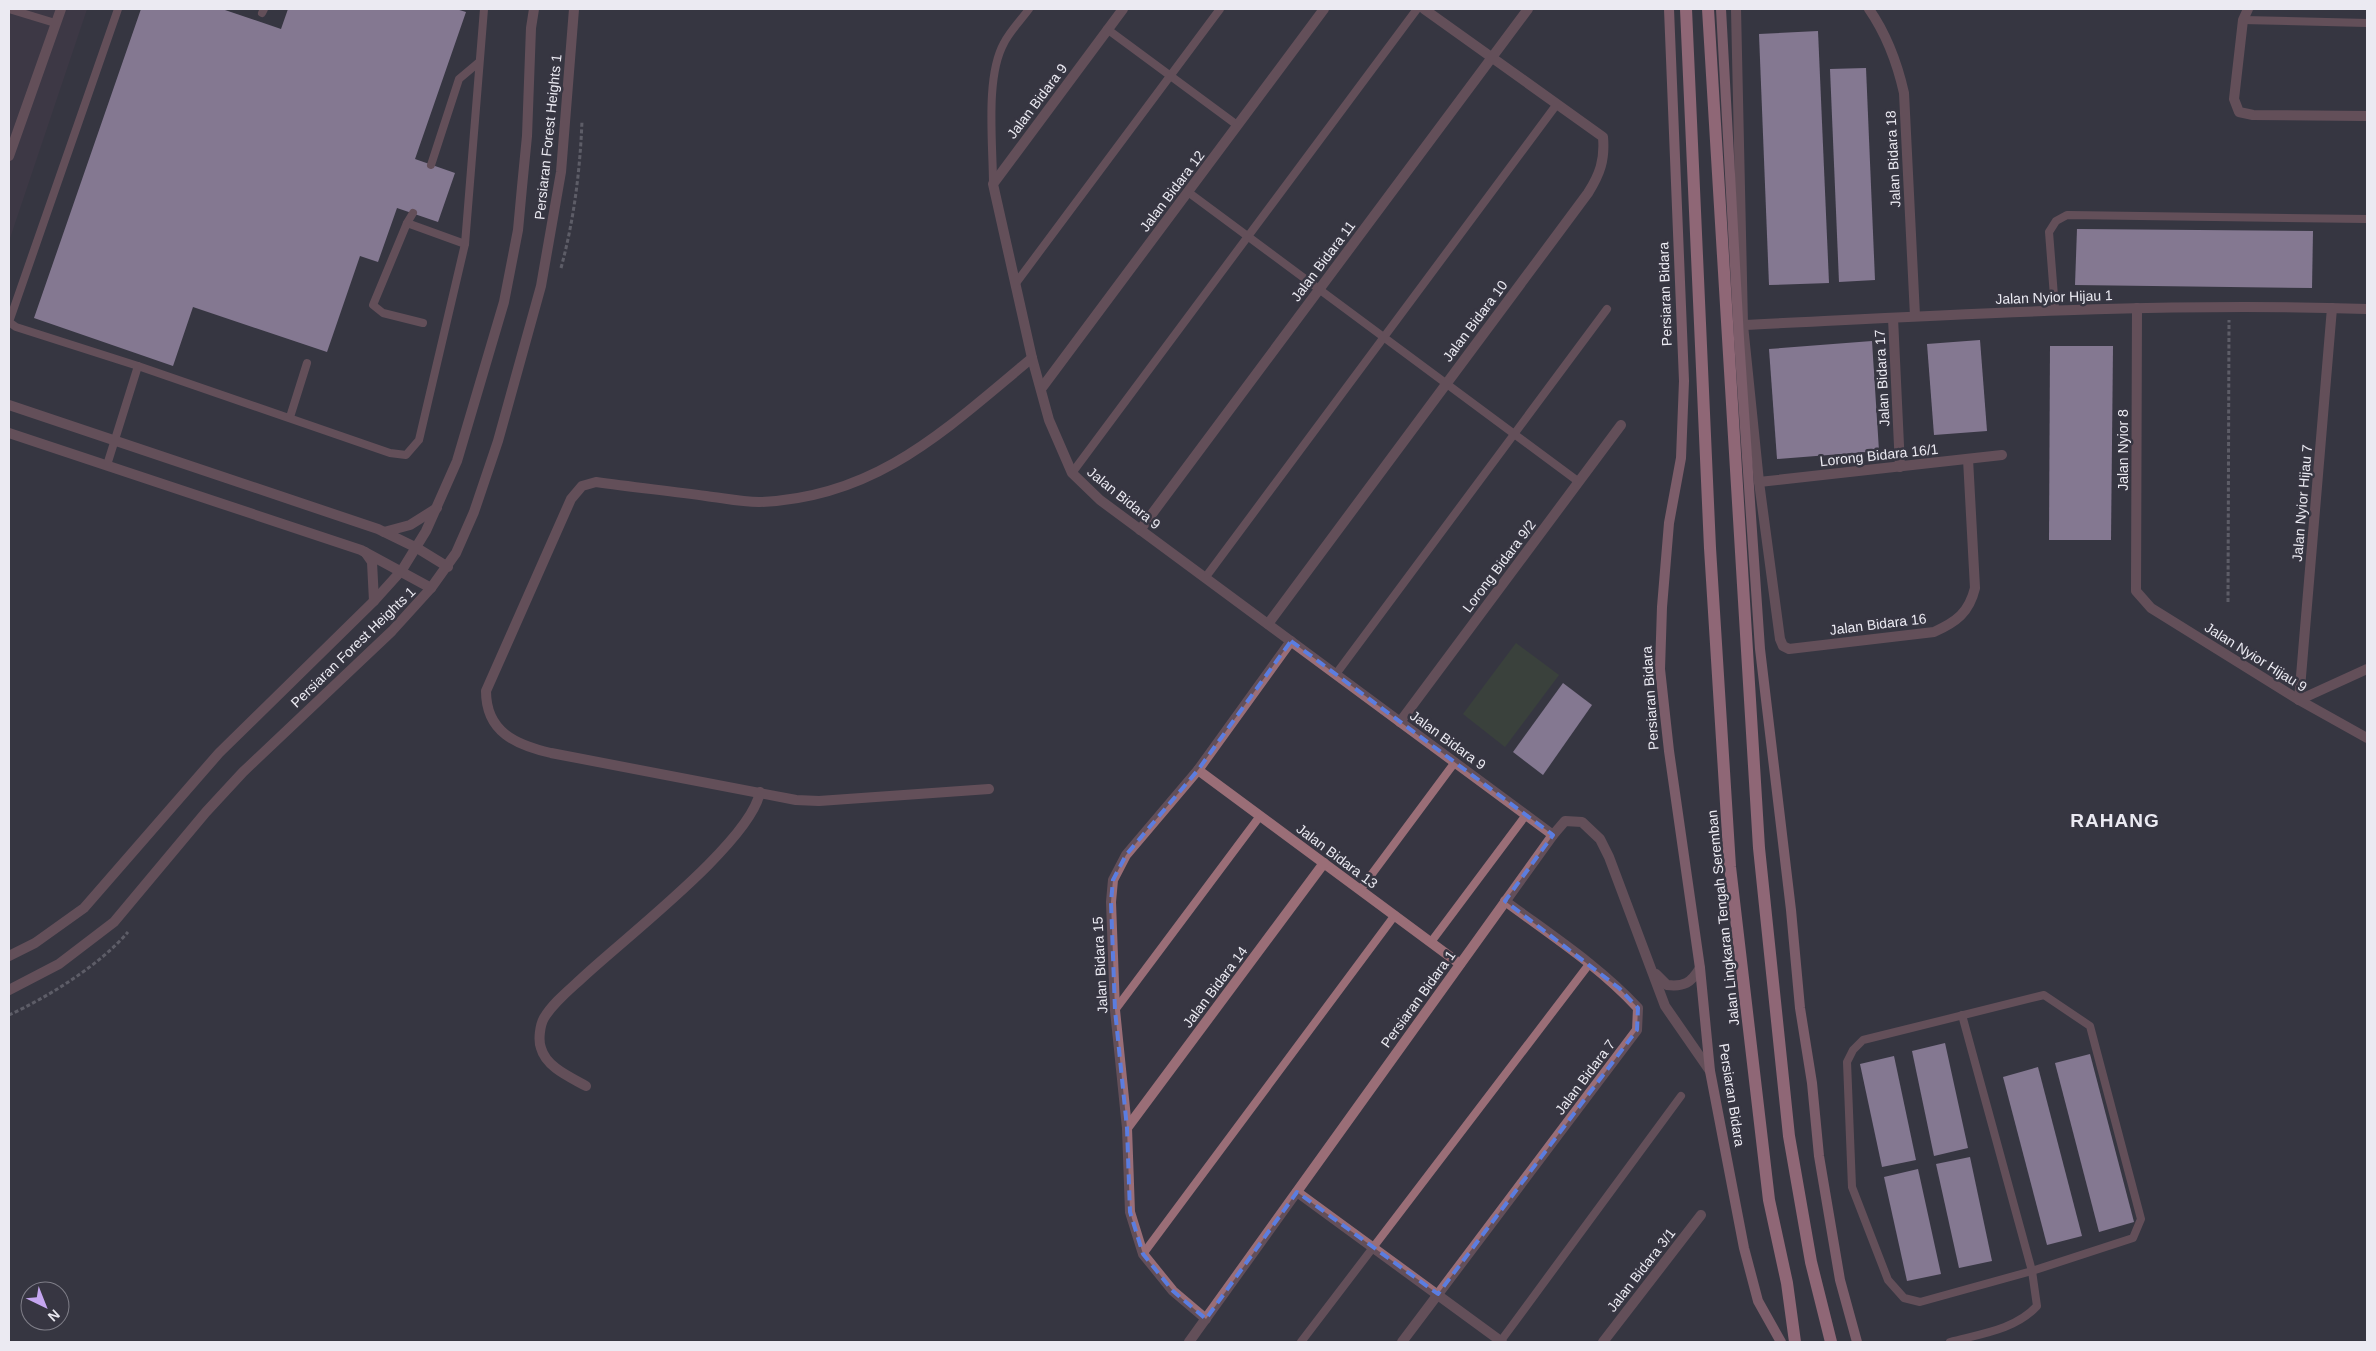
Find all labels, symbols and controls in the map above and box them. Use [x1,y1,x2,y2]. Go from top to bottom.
street label: Persiaran Forest Heights 1 [531,53,565,221]
street label: Jalan Bidara 9 [1004,60,1070,142]
street label: Jalan Bidara 18 [1882,110,1904,208]
street label: Jalan Bidara 12 [1136,147,1208,235]
street label: Jalan Bidara 11 [1288,218,1358,304]
street label: Persiaran Bidara [1655,241,1675,346]
street label: Jalan Bidara 10 [1439,277,1511,365]
street label: Jalan Nyior Hijau 1 [1995,287,2113,307]
street label: Jalan Bidara 17 [1871,329,1893,427]
street label: Jalan Nyior 8 [2115,409,2131,491]
street label: Lorong Bidara 16/1 [1819,441,1939,469]
street label: Jalan Nyior Hijau 7 [2289,444,2315,562]
street label: Jalan Bidara 9 [1084,464,1164,533]
street label: Lorong Bidara 9/2 [1459,517,1539,615]
street label: Persiaran Forest Heights 1 [288,583,419,711]
street label: Jalan Bidara 16 [1829,610,1927,638]
street label: Jalan Nyior Hijau 9 [2202,619,2310,695]
street label: Persiaran Bidara [1638,645,1662,751]
street label: Jalan Bidara 9 [1407,707,1489,773]
street label: Jalan Lingkaran Tengah Seremban [1704,809,1742,1027]
district label: RAHANG [2070,810,2160,831]
street label: Jalan Bidara 13 [1293,820,1381,892]
street label: Jalan Bidara 15 [1089,916,1111,1014]
street label: Jalan Bidara 14 [1179,943,1251,1031]
street label: Persiaran Bidara 1 [1377,947,1459,1051]
street label: Jalan Bidara 7 [1552,1036,1618,1118]
street label: Persiaran Bidara [1716,1042,1748,1148]
street label: Jalan Bidara 3/1 [1604,1225,1679,1315]
north arrow [20,1281,70,1331]
text: N [45,1306,63,1325]

